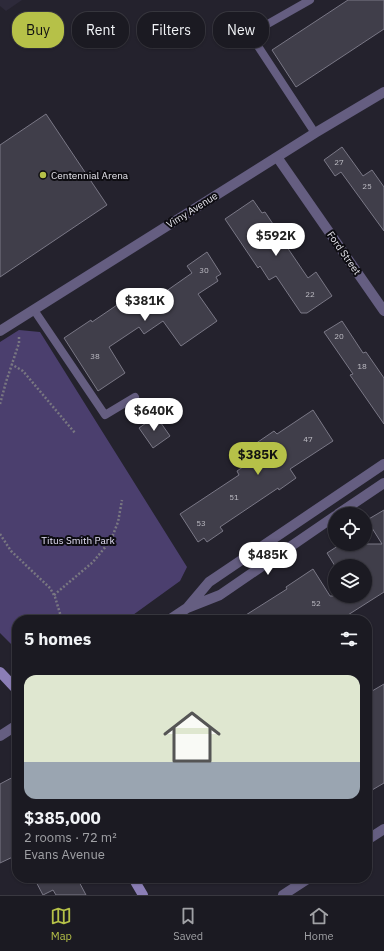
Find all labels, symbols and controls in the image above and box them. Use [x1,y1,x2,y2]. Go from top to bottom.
chip: Buy [12,12,64,48]
chip: Rent [72,12,129,48]
chip: Filters [137,12,205,48]
chip: New [213,12,269,48]
house number: 27 [334,157,344,167]
place label: Centennial Arena [51,169,129,182]
marker: Centennial Arena [38,170,48,180]
house number: 25 [362,181,372,191]
street label: Vimy Avenue [164,189,220,231]
pin: $592K [248,223,304,257]
text: $592K [256,227,296,244]
street label: Ford Street [324,229,364,278]
house number: 30 [199,265,209,275]
pin: $381K [117,288,173,322]
house number: 22 [305,289,315,299]
text: $381K [125,292,165,309]
house number: 20 [334,331,344,341]
house number: 38 [90,351,100,361]
house number: 18 [357,361,367,371]
pin: $640K [126,398,182,432]
text: $640K [134,402,174,419]
house number: 47 [303,434,313,444]
pin: $385K [230,442,286,476]
text: $385K [238,446,278,463]
house number: 51 [229,492,239,502]
map controls [328,507,372,603]
button: locate [328,507,372,551]
house number: 53 [196,518,206,528]
park label: Titus Smith Park [41,534,115,547]
pin: $485K [240,542,296,576]
text: $485K [248,546,288,563]
button: layers [328,559,372,603]
house number: 52 [311,598,321,608]
text: 5 homes [24,628,91,650]
icon: filters [338,628,360,650]
icon: home [156,701,228,773]
text: $385,000 [24,807,101,829]
text: 2 rooms · 72 m² [24,829,117,846]
text: Evans Avenue [24,846,105,863]
tab: Map [50,905,72,943]
tab: Saved [173,905,203,943]
tab: Home [304,905,334,943]

